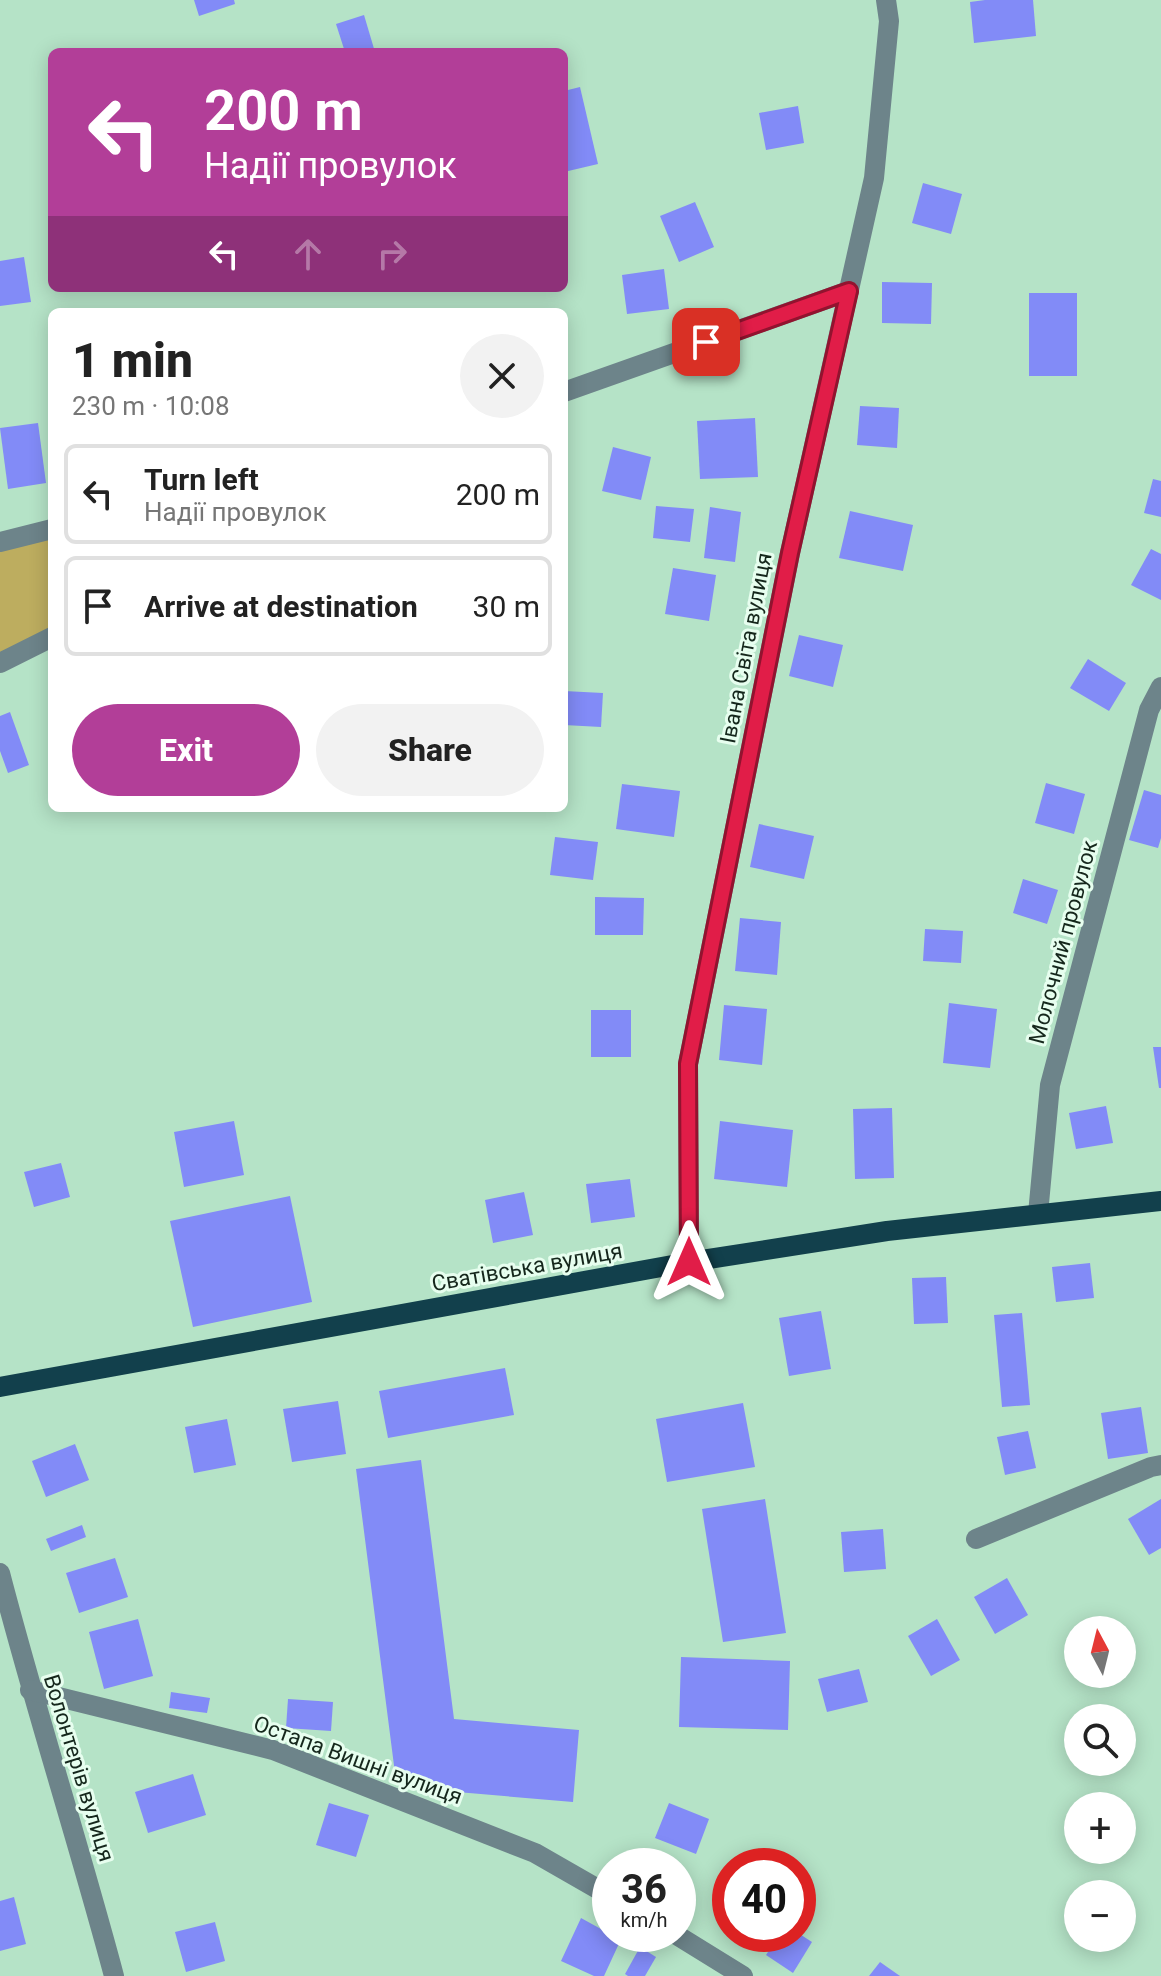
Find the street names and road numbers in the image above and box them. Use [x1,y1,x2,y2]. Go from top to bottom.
street label: Івана Світа вулиця [715,550,777,746]
street label: Молочний провулок [1024,837,1102,1046]
street label: Сватівська вулиця [430,1238,624,1296]
street label: Волонтерів вулиця [39,1671,119,1865]
street label: Остапа Вишні вулиця [250,1711,466,1809]

